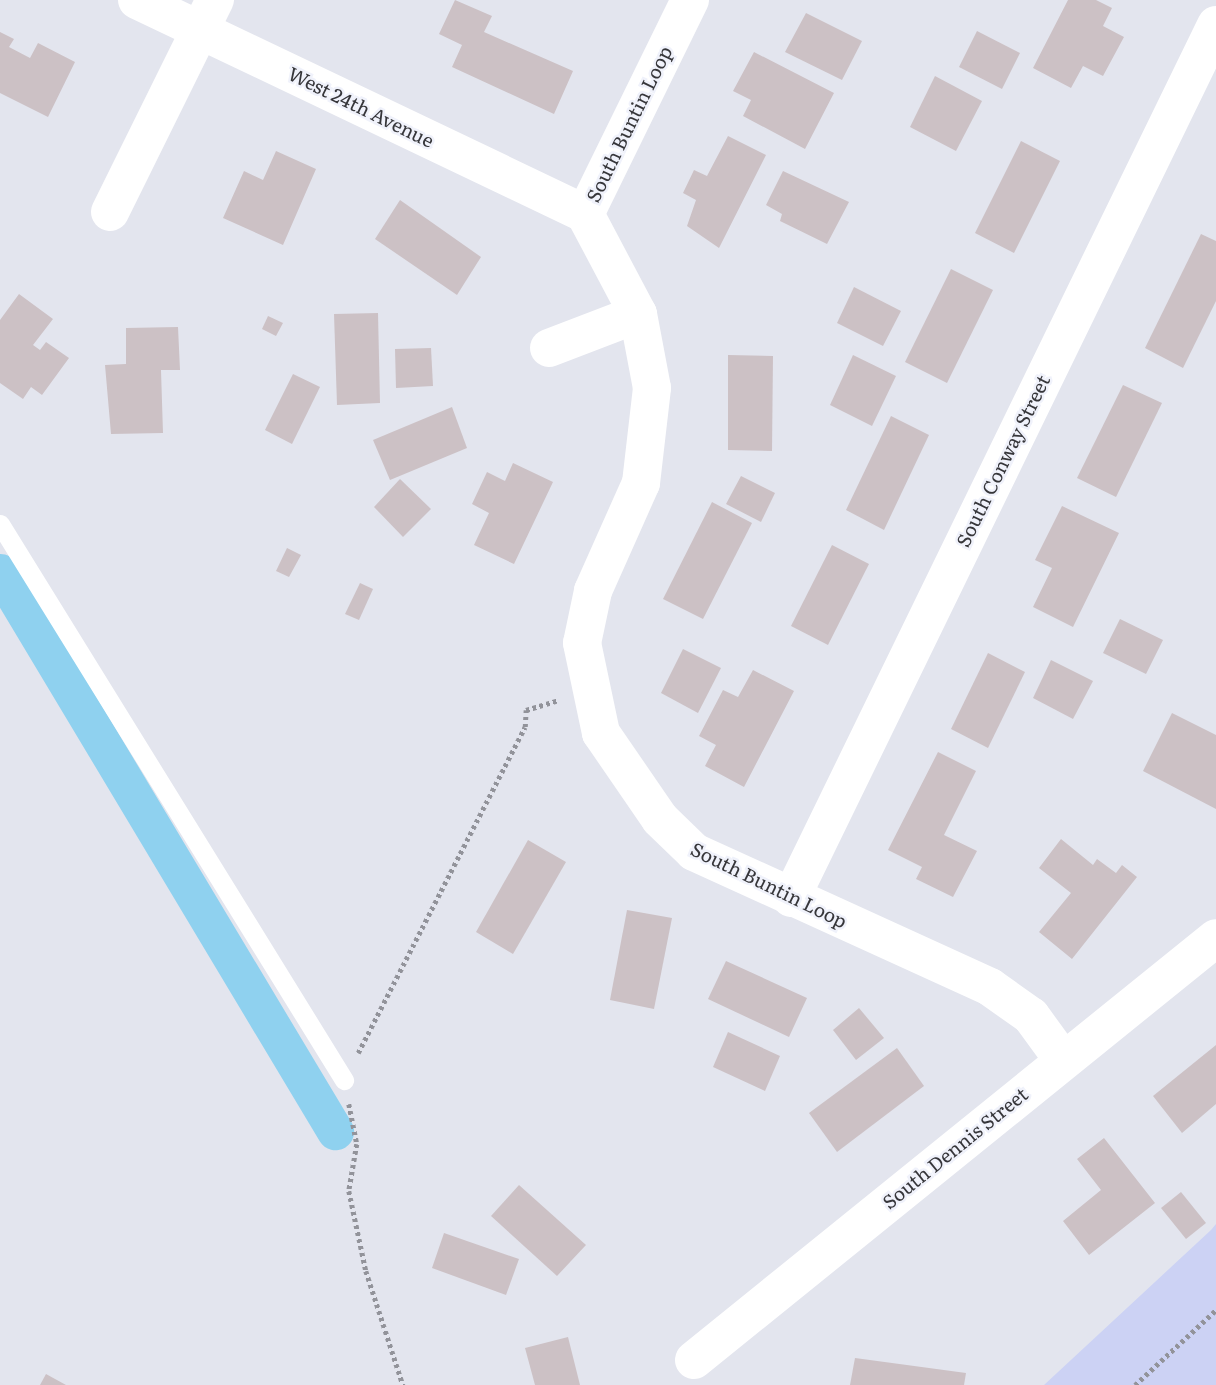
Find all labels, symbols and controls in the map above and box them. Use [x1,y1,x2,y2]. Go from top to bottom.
street label: South Buntin Loop [581,42,677,206]
street label: West 24th Avenue [284,62,438,152]
street label: South Conway Street [951,371,1055,551]
street label: South Buntin Loop [687,837,851,933]
street label: South Dennis Street [878,1082,1032,1214]

